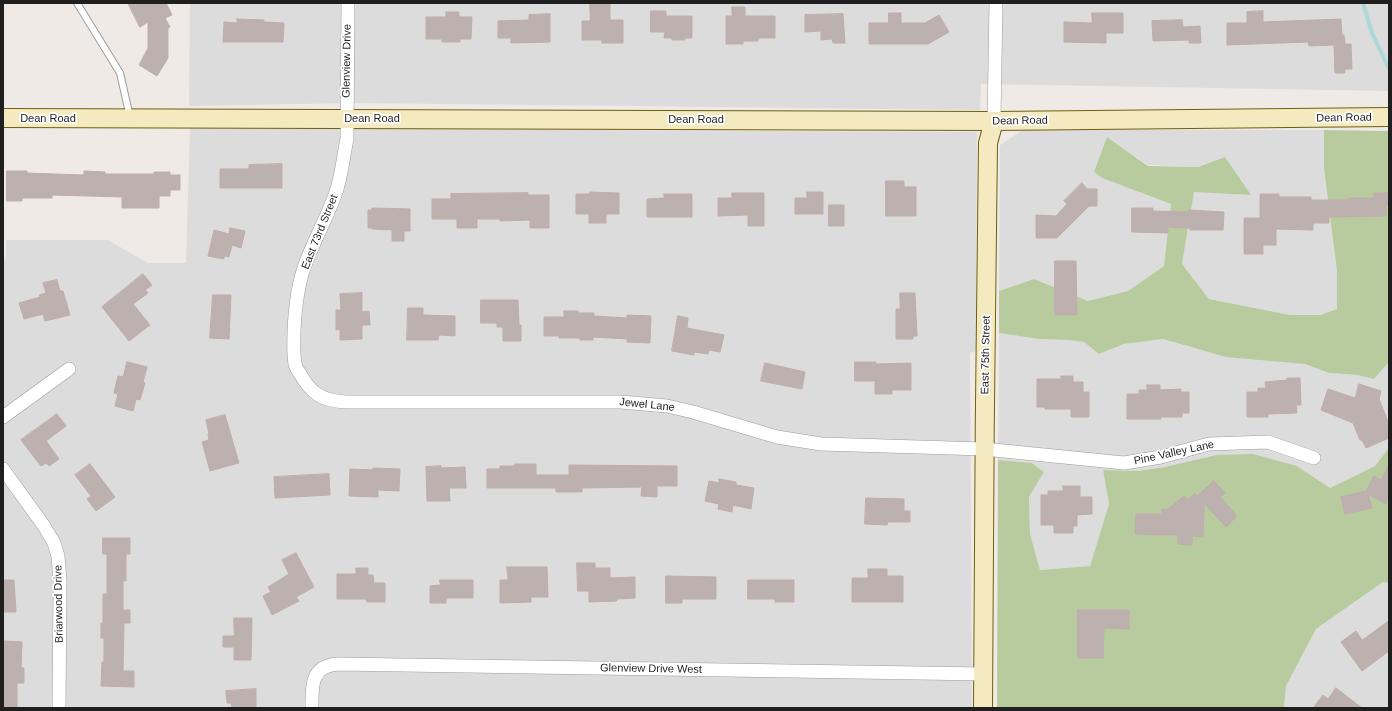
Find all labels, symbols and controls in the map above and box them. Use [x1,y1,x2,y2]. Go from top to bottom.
street label: Glenview Drive [340,24,354,98]
street label: Dean Road [1316,111,1372,125]
street label: Dean Road [20,112,76,126]
street label: Dean Road [344,112,400,126]
street label: Dean Road [668,113,724,127]
street label: Dean Road [992,114,1048,128]
street label: East 73rd Street [299,193,341,271]
street label: East 75th Street [979,315,993,395]
street label: Jewel Lane [619,396,675,414]
street label: Pine Valley Lane [1133,438,1215,468]
street label: Briarwood Drive [52,565,66,643]
street label: Glenview Drive West [600,662,702,676]

